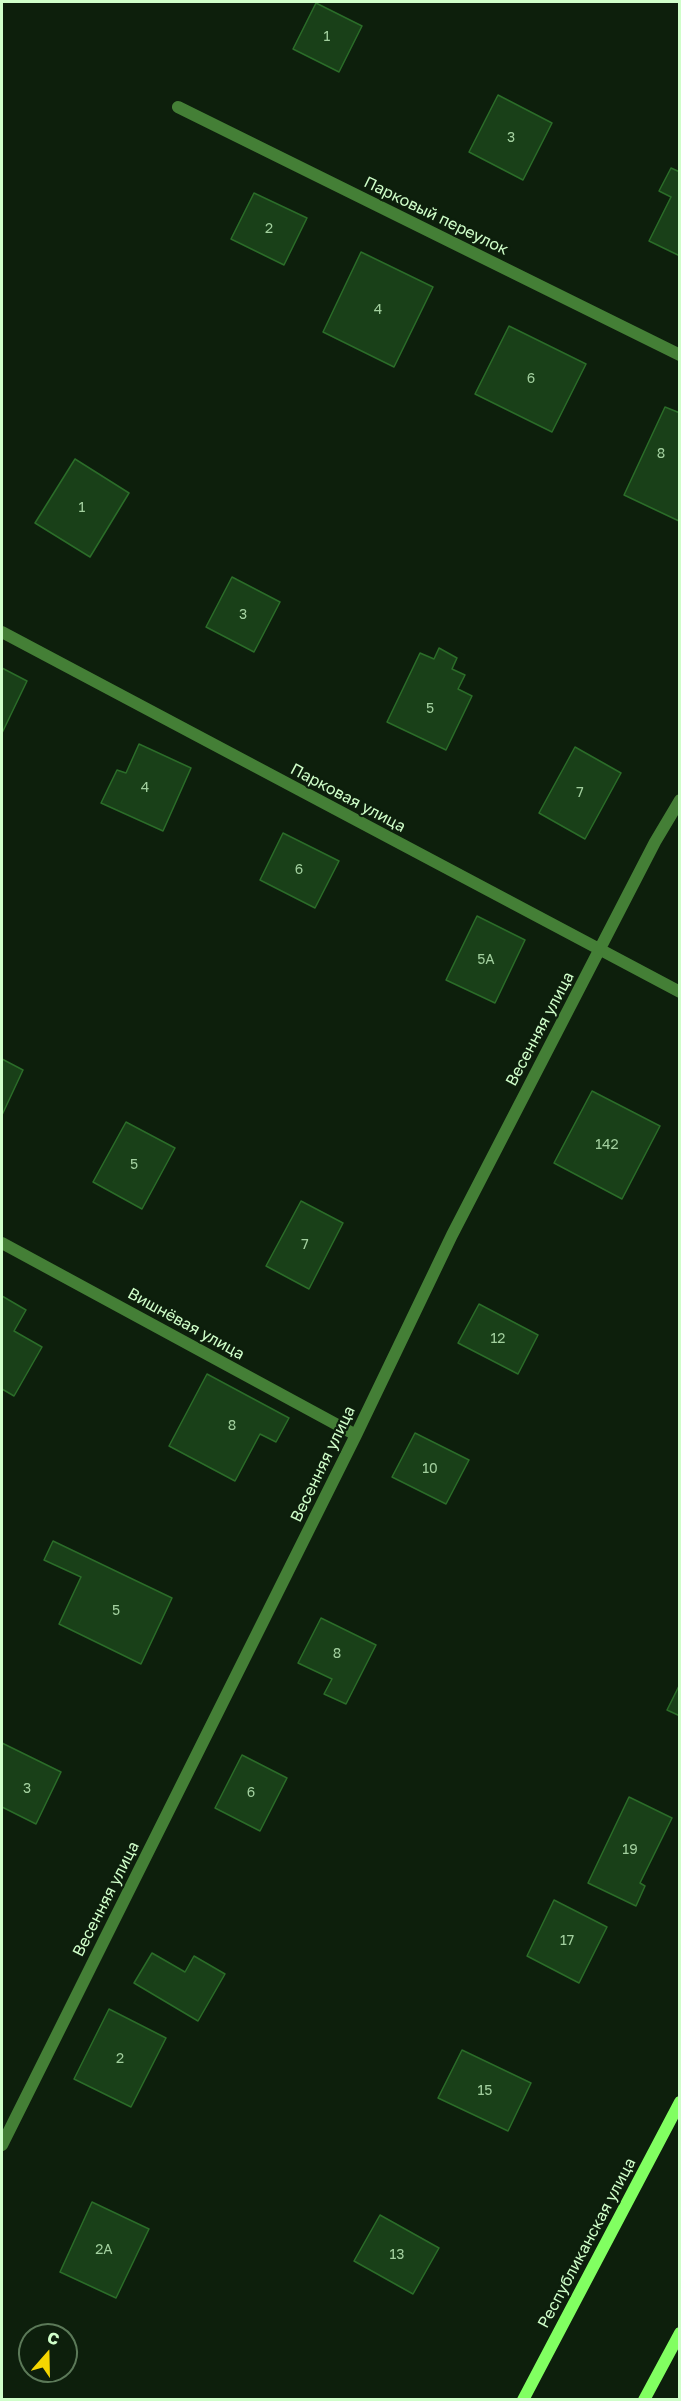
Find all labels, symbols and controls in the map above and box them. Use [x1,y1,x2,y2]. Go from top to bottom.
house number: 1 [324,29,330,45]
house number: 3 [507,130,515,146]
street label: Парковый переулок [361,173,511,259]
house number: 2 [265,221,273,237]
house number: 4 [374,302,382,318]
house number: 6 [527,371,535,387]
house number: 8 [657,446,665,462]
house number: 1 [79,500,85,516]
house number: 3 [239,607,247,623]
house number: 5 [426,701,434,717]
street label: Парковая улица [287,760,409,836]
house number: 4 [141,780,149,796]
house number: 7 [576,785,584,801]
house number: 6 [295,862,303,878]
house number: 5А [477,952,495,968]
street label: Весенняя улица [502,969,578,1089]
house number: 142 [595,1137,619,1153]
house number: 5 [130,1157,138,1173]
house number: 7 [301,1237,309,1253]
street label: Вишнёвая улица [124,1284,248,1364]
house number: 12 [491,1331,505,1347]
street label: Весенняя улица [287,1403,359,1525]
house number: 8 [228,1418,236,1434]
house number: 10 [422,1461,438,1477]
house number: 5 [112,1603,120,1619]
house number: 8 [333,1646,341,1662]
house number: 3 [23,1781,31,1797]
house number: 6 [247,1785,255,1801]
street label: Весенняя улица [69,1838,143,1960]
house number: 19 [622,1842,638,1858]
house number: 17 [560,1933,574,1949]
house number: 2 [116,2051,124,2067]
house number: 15 [478,2083,492,2099]
street label: Республиканская улица [534,2155,640,2331]
house number: 2А [95,2242,113,2258]
house number: 13 [390,2247,404,2263]
north arrow [18,2323,78,2383]
text: С [45,2327,62,2349]

